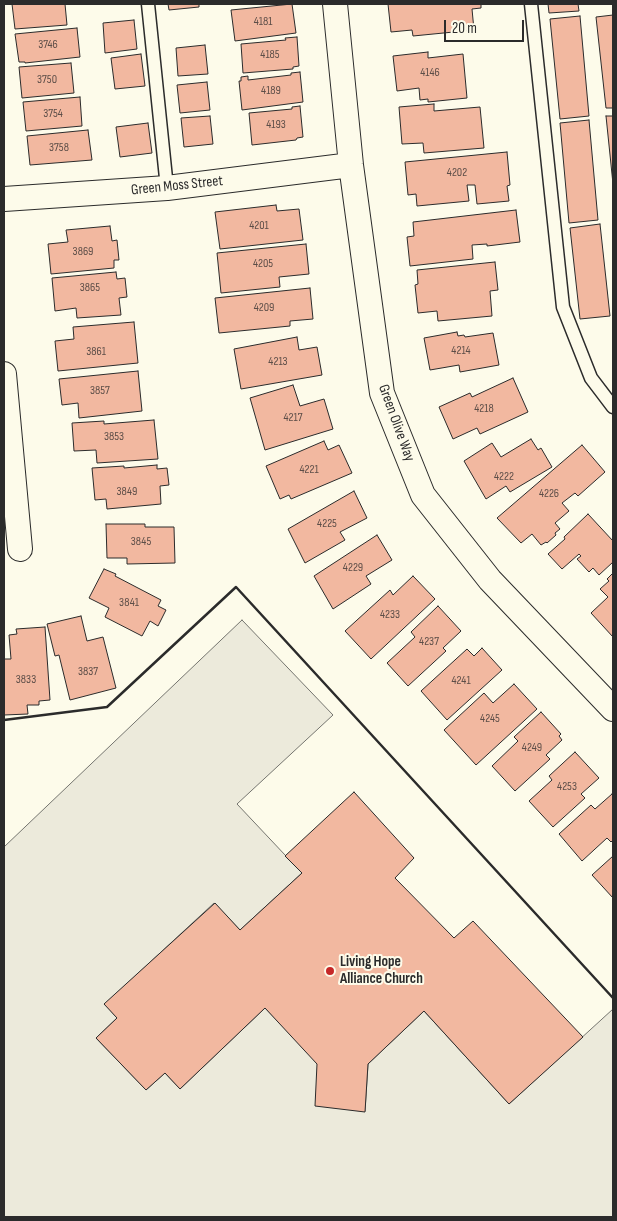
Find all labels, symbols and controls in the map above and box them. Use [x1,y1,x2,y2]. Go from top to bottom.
scale bar [447,10,527,42]
house number: 4181 [254,15,272,29]
text: 20 m [452,19,477,38]
house number: 3746 [38,38,58,52]
house number: 4185 [260,48,280,62]
house number: 4146 [420,66,440,80]
house number: 3750 [37,73,57,87]
house number: 4189 [261,84,281,98]
house number: 3754 [43,107,63,121]
house number: 4193 [266,118,286,132]
house number: 3758 [49,141,69,155]
house number: 4202 [447,166,467,180]
street label: Green Moss Street [130,172,224,200]
house number: 4201 [249,219,269,233]
house number: 3869 [73,245,93,259]
house number: 4205 [253,257,273,271]
house number: 3865 [80,281,100,295]
house number: 4209 [254,301,274,315]
house number: 4214 [451,344,471,358]
house number: 3861 [86,345,106,359]
house number: 4213 [268,355,288,369]
street label: Green Olive Way [374,382,418,464]
house number: 3857 [90,384,110,398]
house number: 4218 [474,402,494,416]
house number: 4217 [283,411,303,425]
house number: 3853 [104,430,124,444]
house number: 4221 [299,463,319,477]
house number: 4222 [494,470,514,484]
house number: 3849 [117,485,137,499]
house number: 4226 [539,487,559,501]
house number: 4225 [317,517,337,531]
house number: 3845 [131,535,151,549]
house number: 4229 [343,561,363,575]
house number: 3841 [119,596,139,610]
house number: 4233 [380,608,400,622]
house number: 4237 [419,635,439,649]
house number: 3837 [78,665,98,679]
house number: 3833 [16,673,36,687]
house number: 4241 [451,674,471,688]
house number: 4245 [480,712,500,726]
house number: 4249 [522,741,542,755]
house number: 4253 [557,780,577,794]
place label: Living Hope Alliance Church [340,953,423,988]
marker: Living Hope Alliance Church [324,965,336,977]

